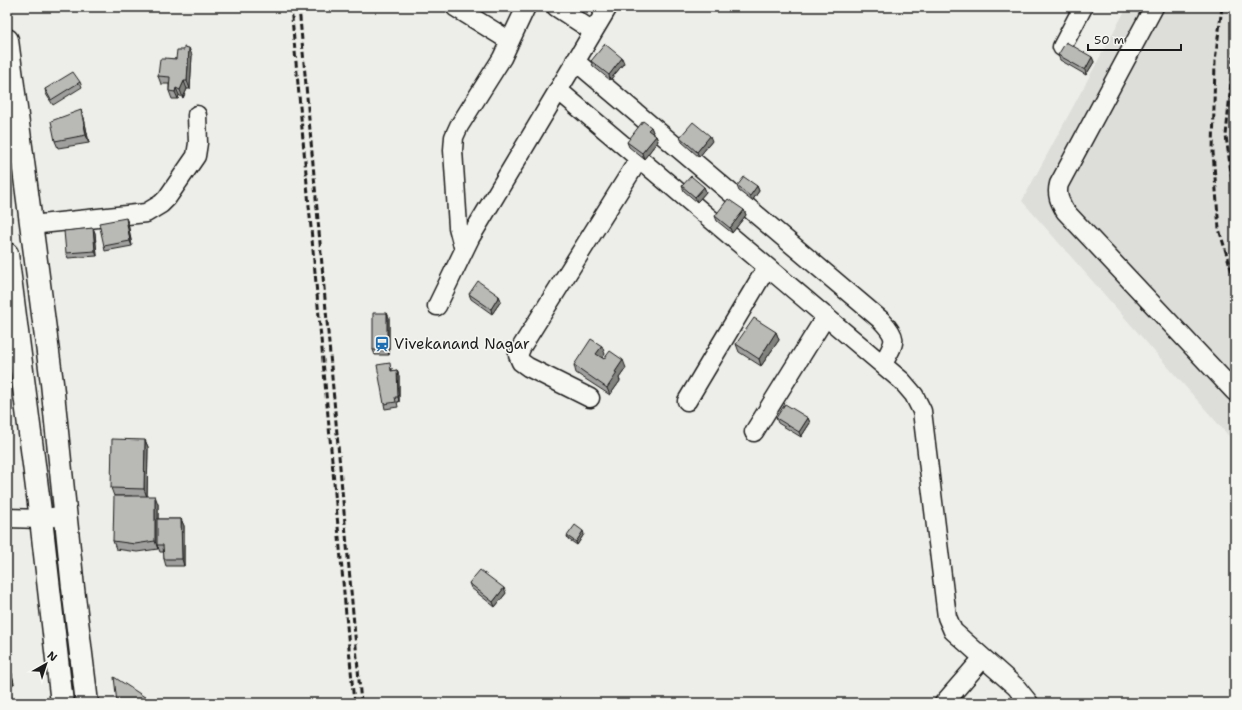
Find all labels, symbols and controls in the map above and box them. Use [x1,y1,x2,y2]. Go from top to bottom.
scale bar [1088,26,1181,52]
text: 50 m [1094,32,1124,48]
place label: Vivekanand Nagar [394,334,530,354]
station icon: Vivekanand Nagar [373,335,391,353]
north arrow [26,644,66,684]
text: N [44,648,60,665]

